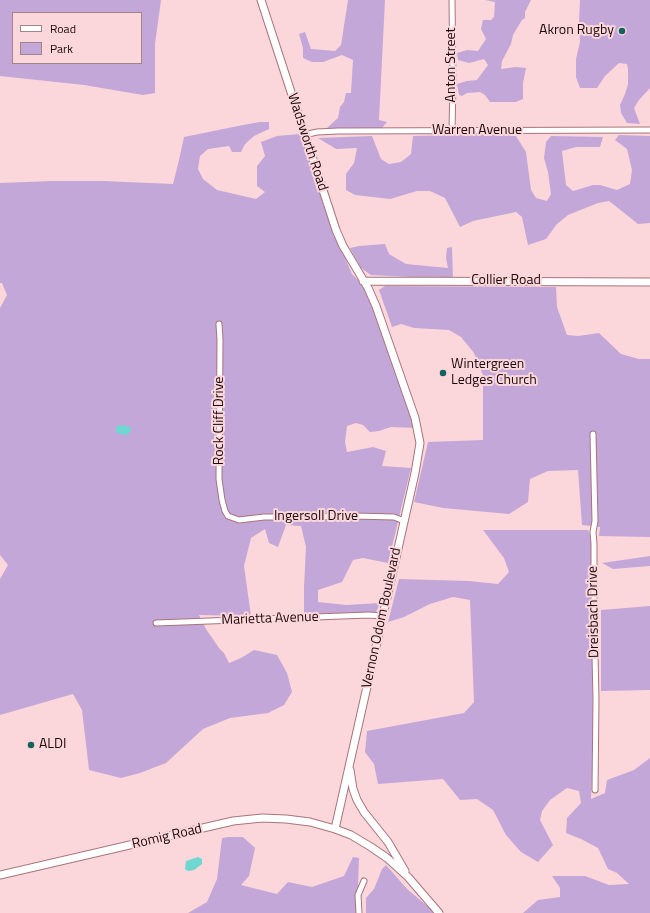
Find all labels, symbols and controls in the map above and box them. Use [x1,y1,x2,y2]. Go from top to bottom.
legend [12,12,142,64]
text: Road [50,19,76,38]
place label: Akron Rugby [539,23,614,39]
marker: Akron Rugby [617,26,627,36]
street label: Anton Street [444,28,460,102]
text: Park [50,39,73,58]
street label: Wadsworth Road [283,91,331,193]
street label: Warren Avenue [432,123,522,139]
street label: Collier Road [471,273,541,289]
place label: Wintergreen Ledges Church [451,357,537,390]
marker: Wintergreen Ledges Church [438,368,448,378]
street label: Rock Cliff Drive [212,377,228,465]
street label: Ingersoll Drive [274,509,358,525]
street label: Vernon Odom Boulevard [359,546,405,690]
street label: Dreisbach Drive [585,566,603,658]
street label: Marietta Avenue [221,609,319,629]
place label: ALDI [39,737,67,753]
marker: ALDI [26,740,36,750]
street label: Romig Road [130,821,204,853]

